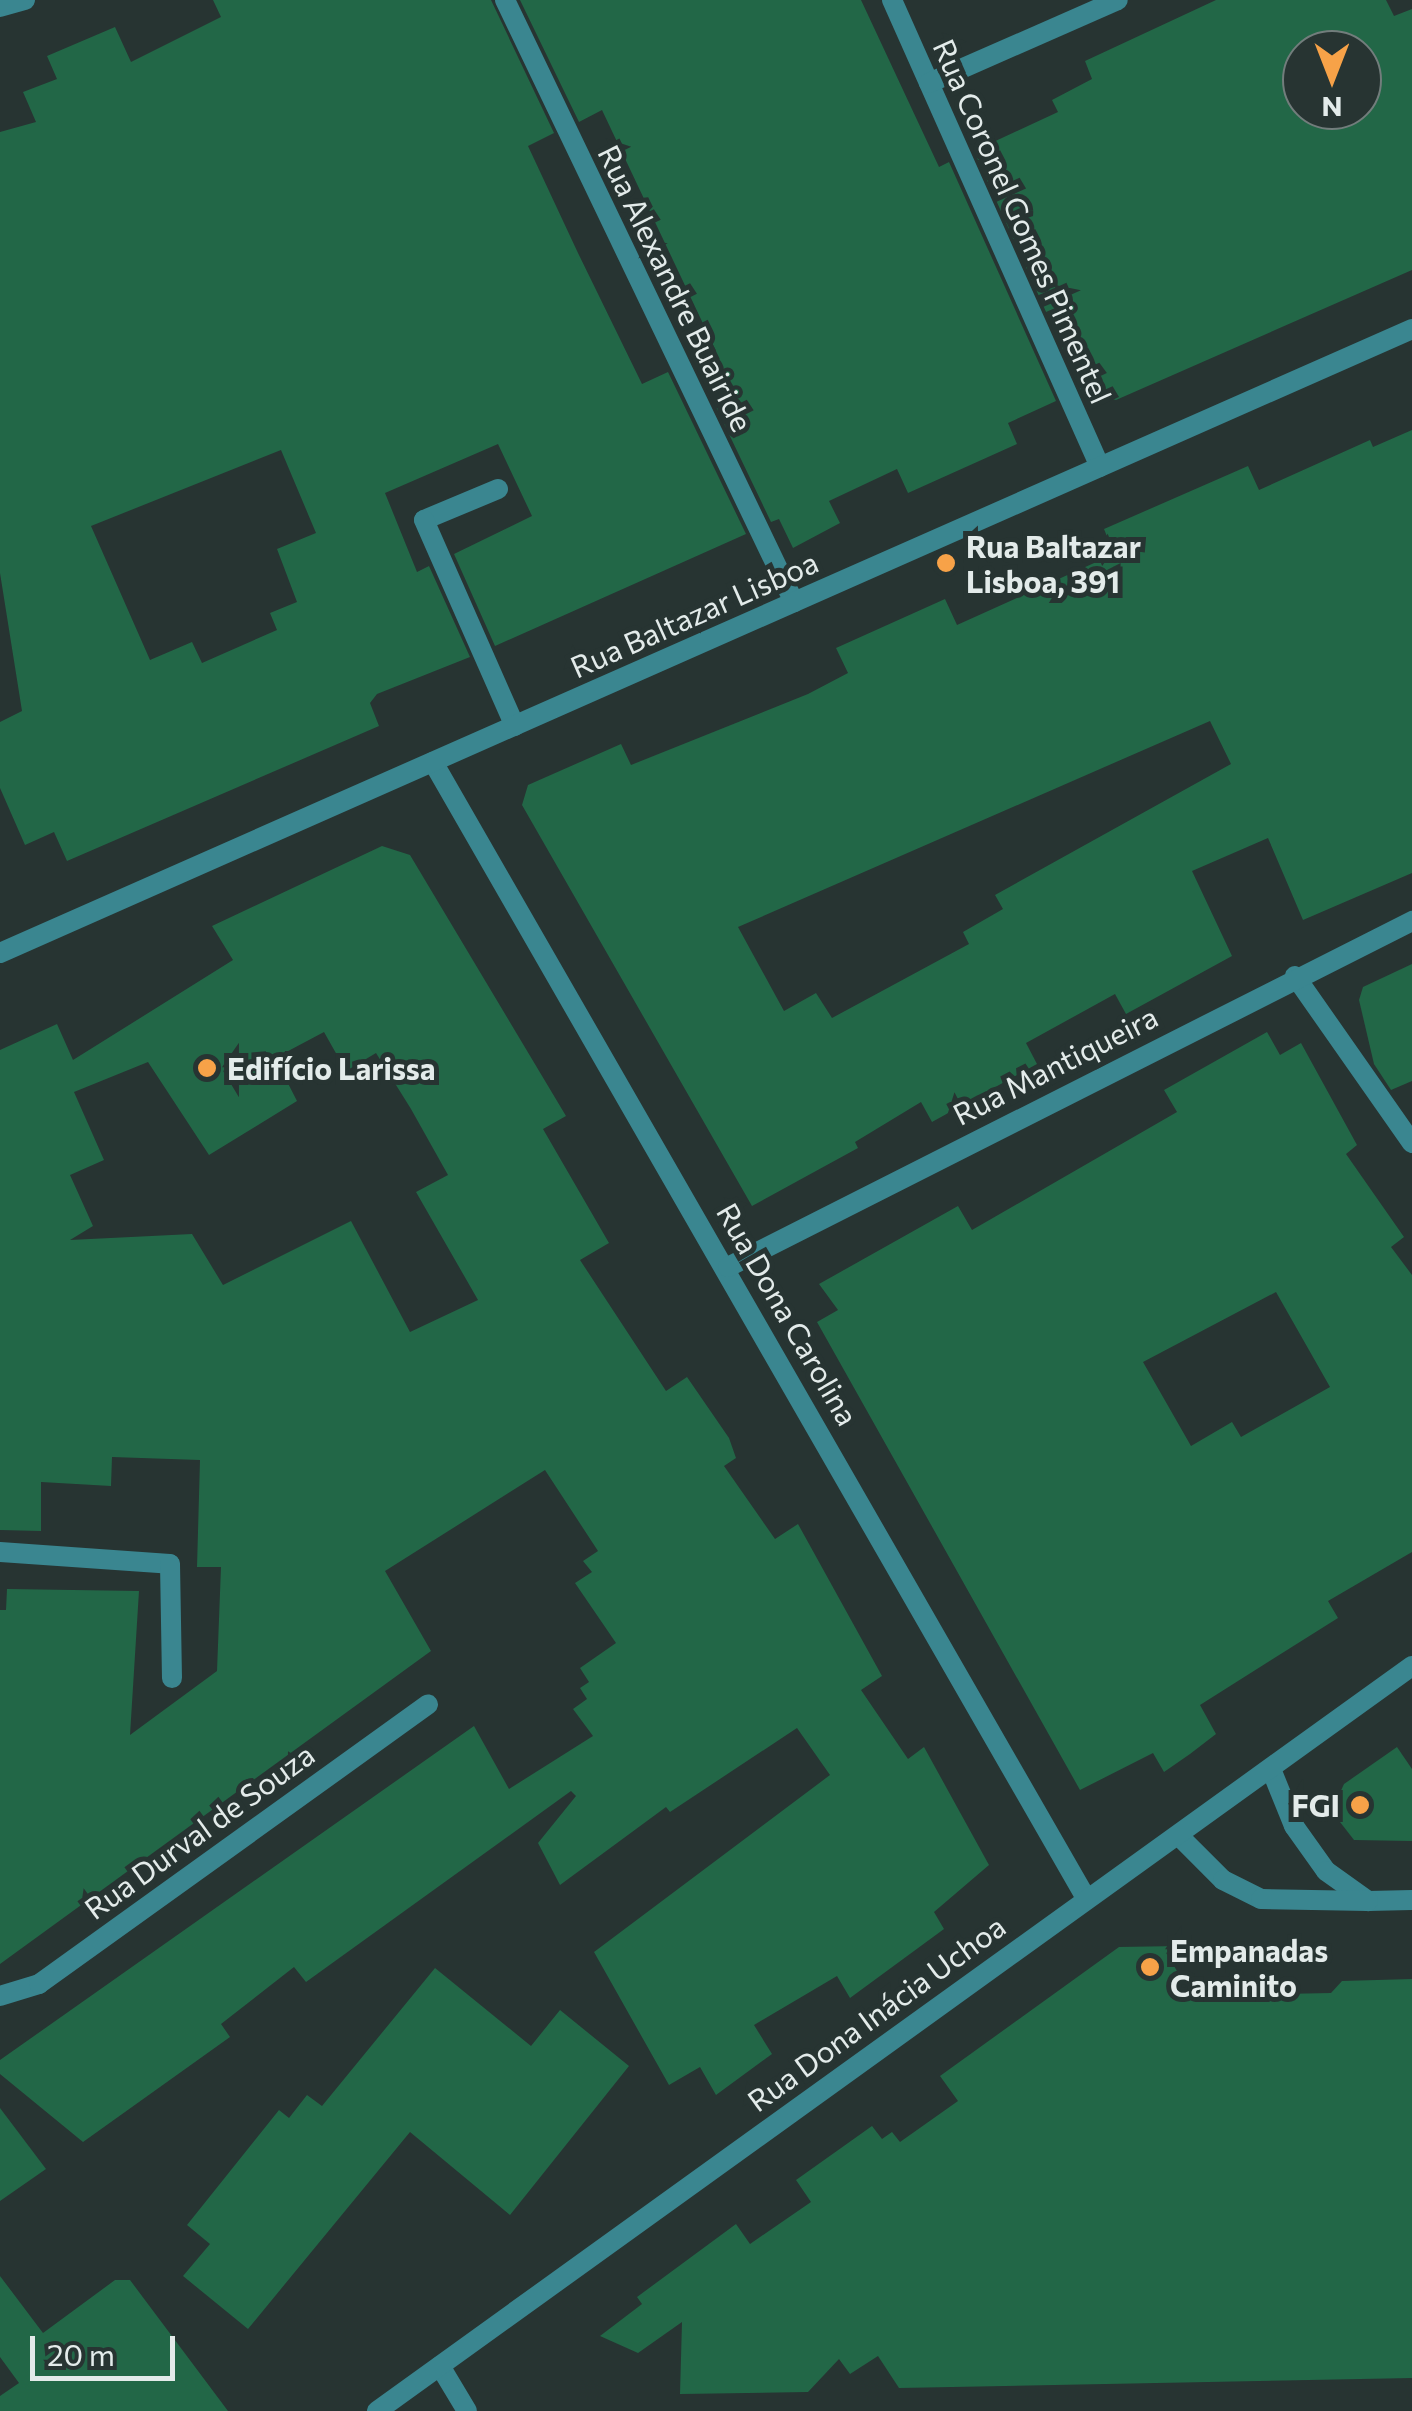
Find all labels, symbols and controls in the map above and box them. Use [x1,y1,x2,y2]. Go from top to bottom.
north arrow [1282,30,1382,130]
street label: Rua Coronel Gomes Pimentel [926,33,1120,409]
text: N [1322,91,1343,125]
street label: Rua Alexandre Buairide [591,139,761,437]
place label: Rua Baltazar Lisboa, 391 [966,528,1141,598]
street label: Rua Baltazar Lisboa [565,543,823,685]
marker: Rua Baltazar Lisboa, 391 [935,552,957,574]
street label: Rua Mantiqueira [947,998,1163,1132]
place label: Edifício Larissa [227,1050,436,1086]
marker: Edifício Larissa [196,1057,218,1079]
street label: Rua Dona Carolina [710,1196,866,1432]
street label: Rua Durval de Souza [77,1736,321,1926]
place label: FGI [1291,1787,1340,1823]
marker: FGI [1349,1794,1371,1816]
street label: Rua Dona Inácia Uchoa [740,1907,1012,2119]
place label: Empanadas Caminito [1170,1932,1328,2002]
marker: Empanadas Caminito [1139,1956,1161,1978]
scale bar [35,2316,180,2378]
text: 20 m [47,2335,115,2372]

